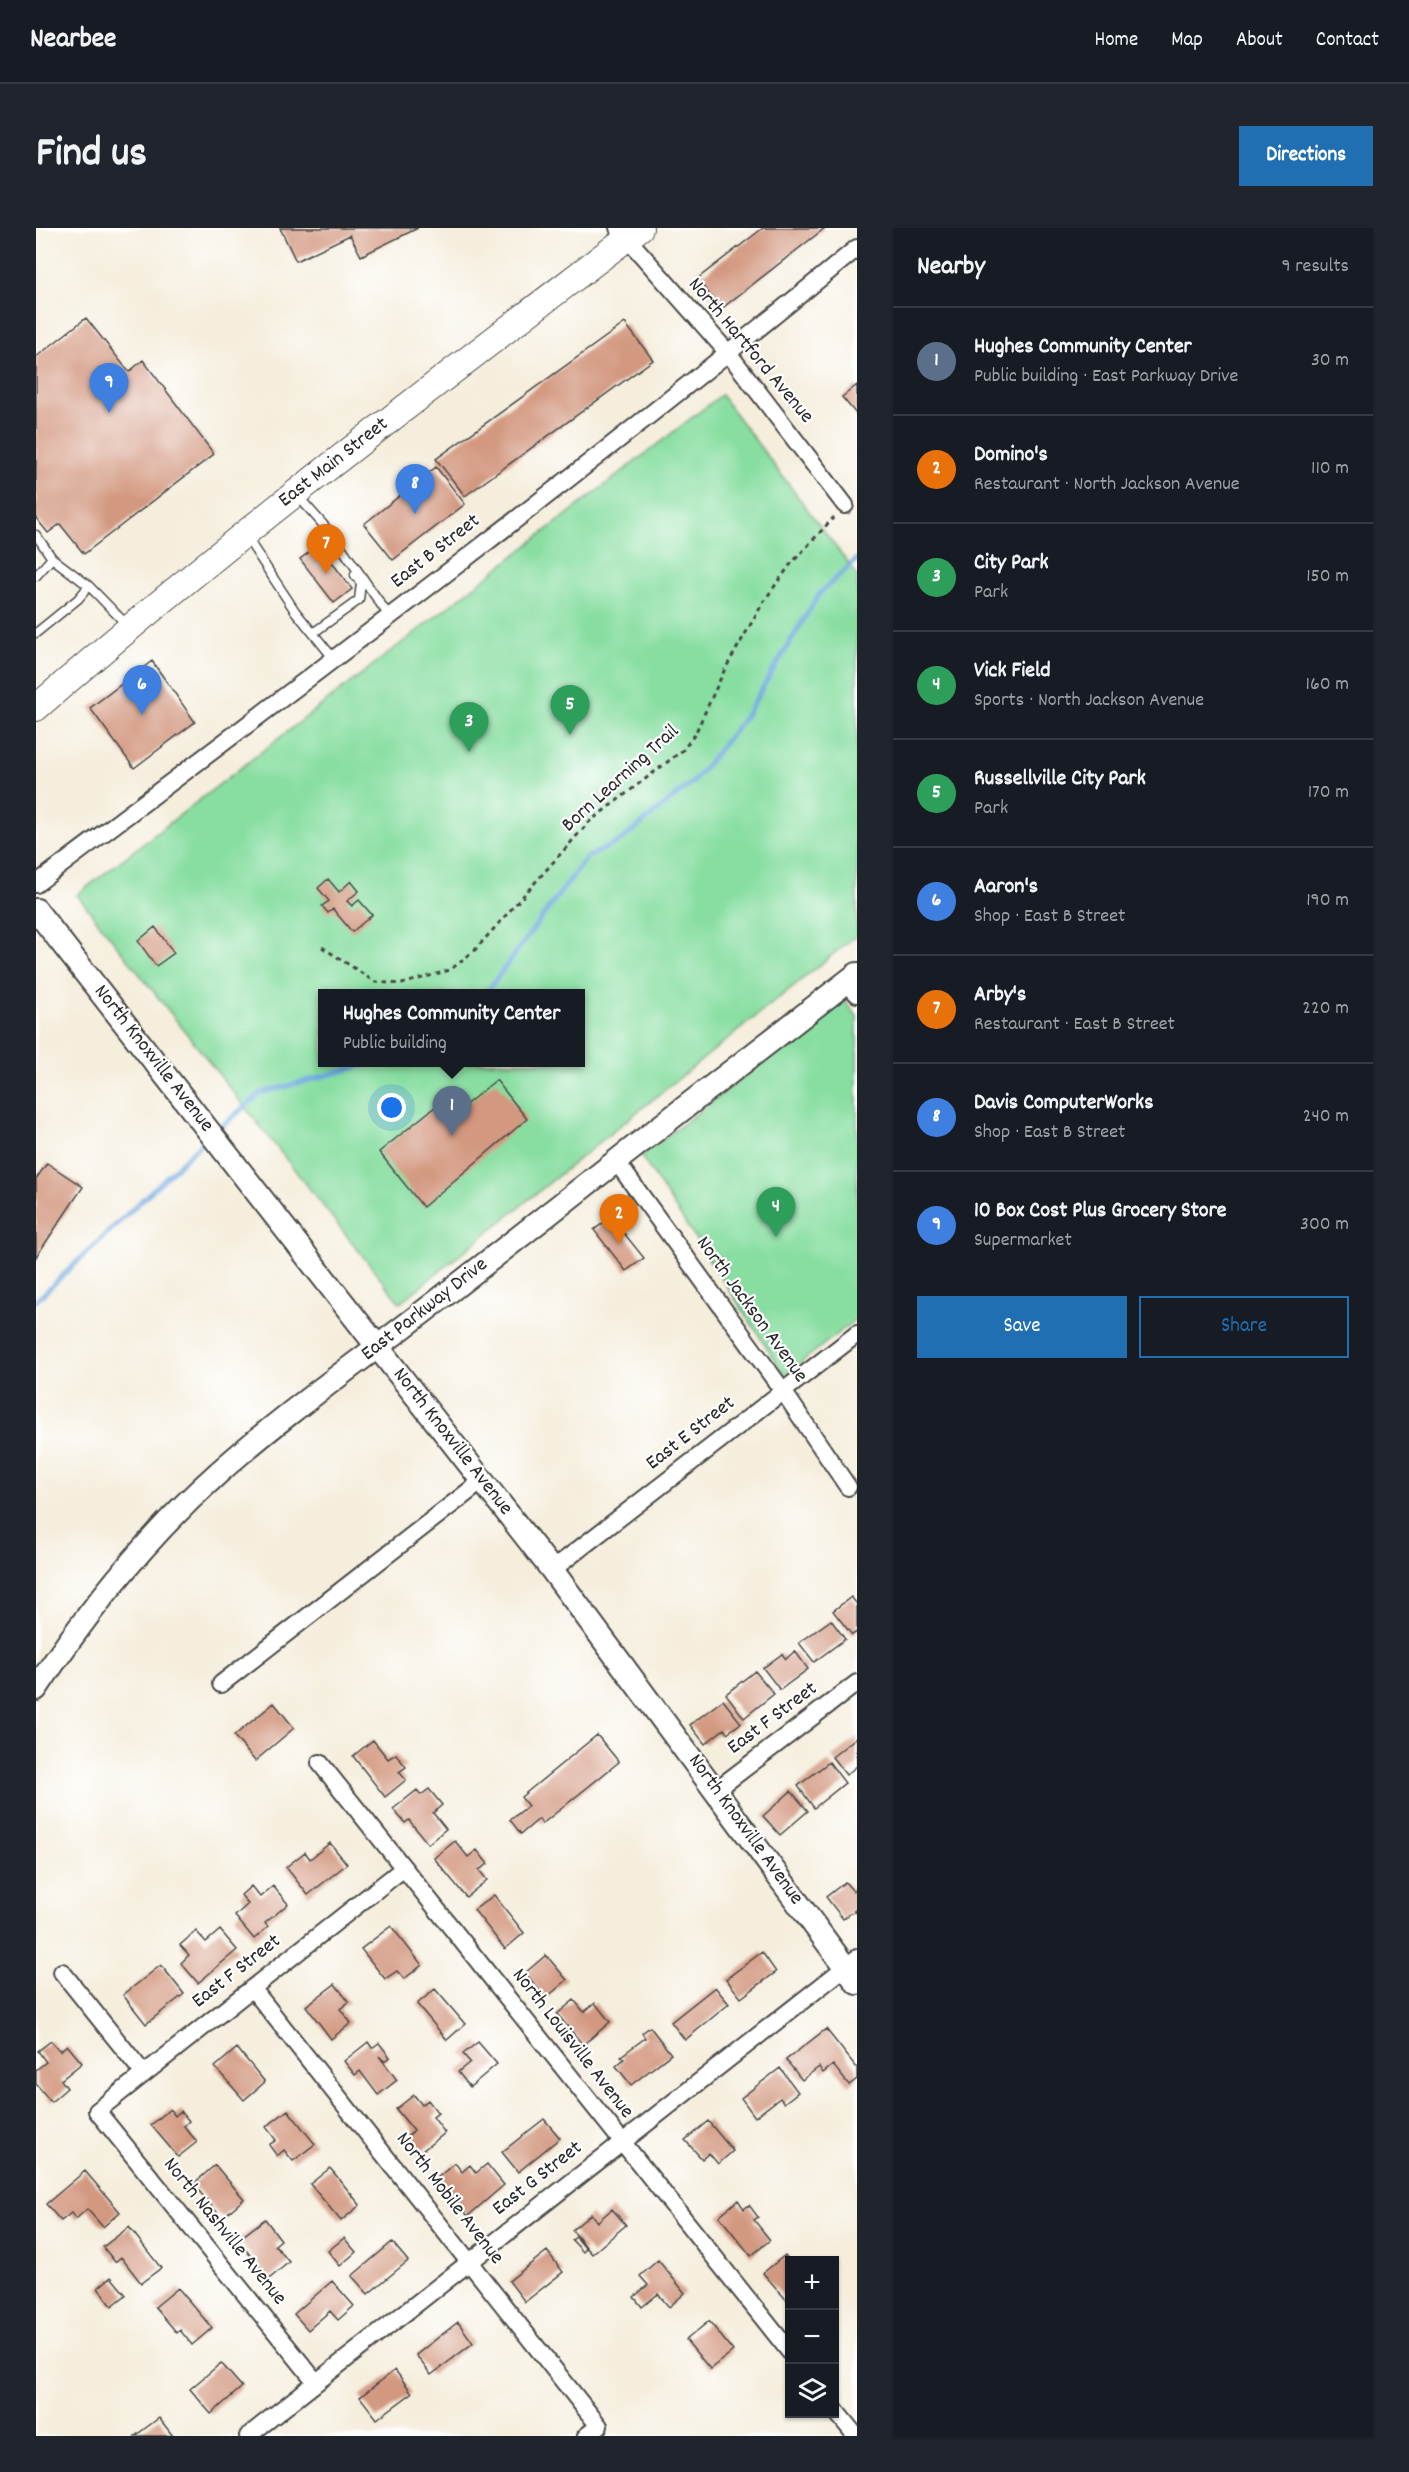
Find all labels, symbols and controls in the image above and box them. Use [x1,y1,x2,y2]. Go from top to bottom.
text: Nearbee [30,21,116,61]
text: Home [1094,26,1138,56]
text: Map [1171,26,1203,56]
text: About [1236,26,1283,56]
text: Contact [1316,26,1379,56]
text: Find us [36,126,147,186]
button: Directions [1239,126,1373,186]
text: Nearby [917,249,985,286]
text: 9 results [1281,253,1349,281]
street label: North Hartford Avenue [680,271,820,431]
text: Hughes Community Center [974,332,1192,363]
text: 1 [934,347,939,375]
text: 30 m [1311,347,1349,375]
text: Public building · East Parkway Drive [974,363,1238,391]
pin: 9 [90,364,128,413]
street label: East Main Street [273,410,396,516]
text: Domino's [974,440,1048,471]
text: 2 [932,455,941,483]
text: 110 m [1311,455,1349,483]
pin: 8 [396,464,434,514]
text: Restaurant · North Jackson Avenue [974,471,1240,499]
street label: East B Street [385,507,487,597]
pin: 7 [306,524,346,574]
text: City Park [974,548,1048,579]
text: 3 [932,563,941,591]
text: 150 m [1306,563,1349,591]
text: Park [974,579,1008,607]
text: Vick Field [974,656,1051,687]
pin: 6 [122,666,162,715]
text: 4 [932,671,941,699]
text: 160 m [1306,671,1349,699]
pin: 5 [550,686,590,735]
text: Sports · North Jackson Avenue [974,687,1204,715]
pin: 3 [450,702,488,752]
street label: Born Learning Trail [556,718,686,840]
text: Russellville City Park [974,764,1146,795]
text: 5 [932,779,941,807]
text: 170 m [1308,779,1349,807]
text: Park [974,795,1008,823]
text: Aaron's [974,872,1038,903]
text: 6 [932,887,941,915]
text: 190 m [1306,887,1349,915]
text: Shop · East B Street [974,903,1125,931]
street label: North Knoxville Avenue [86,979,220,1139]
text: Arby's [974,980,1026,1011]
popup [318,989,585,1067]
text: 7 [933,995,940,1023]
text: 220 m [1302,995,1349,1023]
text: Hughes Community Center [343,999,560,1030]
text: Restaurant · East B Street [974,1011,1175,1039]
text: Public building [343,1030,447,1058]
pin: 1 [432,1086,472,1136]
text: Davis ComputerWorks [974,1088,1153,1119]
your location [377,1093,406,1122]
text: 8 [932,1103,941,1131]
text: 240 m [1303,1103,1349,1131]
text: Shop · East B Street [974,1119,1125,1147]
pin: 4 [756,1188,796,1237]
pin: 2 [600,1194,638,1244]
text: 10 Box Cost Plus Grocery Store [974,1196,1227,1227]
text: 9 [932,1211,941,1239]
text: 300 m [1300,1211,1349,1239]
text: Supermarket [974,1227,1072,1255]
street label: North Jackson Avenue [688,1231,814,1389]
street label: East Parkway Drive [355,1251,495,1369]
button: Save [917,1296,1127,1358]
button: Share [1139,1296,1349,1358]
street label: North Knoxville Avenue [385,1362,519,1522]
street label: East E Street [640,1389,742,1478]
street label: East F Street [722,1675,825,1763]
street label: North Knoxville Avenue [680,1748,810,1912]
street label: East F Street [186,1927,288,2016]
street label: North Louisville Avenue [504,1962,640,2126]
street label: North Mobile Avenue [388,2126,510,2272]
street label: East G Street [487,2134,590,2224]
street label: North Nashville Avenue [155,2152,293,2312]
map controls [785,2256,839,2418]
button: + [785,2256,839,2310]
button: − [785,2310,839,2364]
button: layers [785,2364,839,2418]

